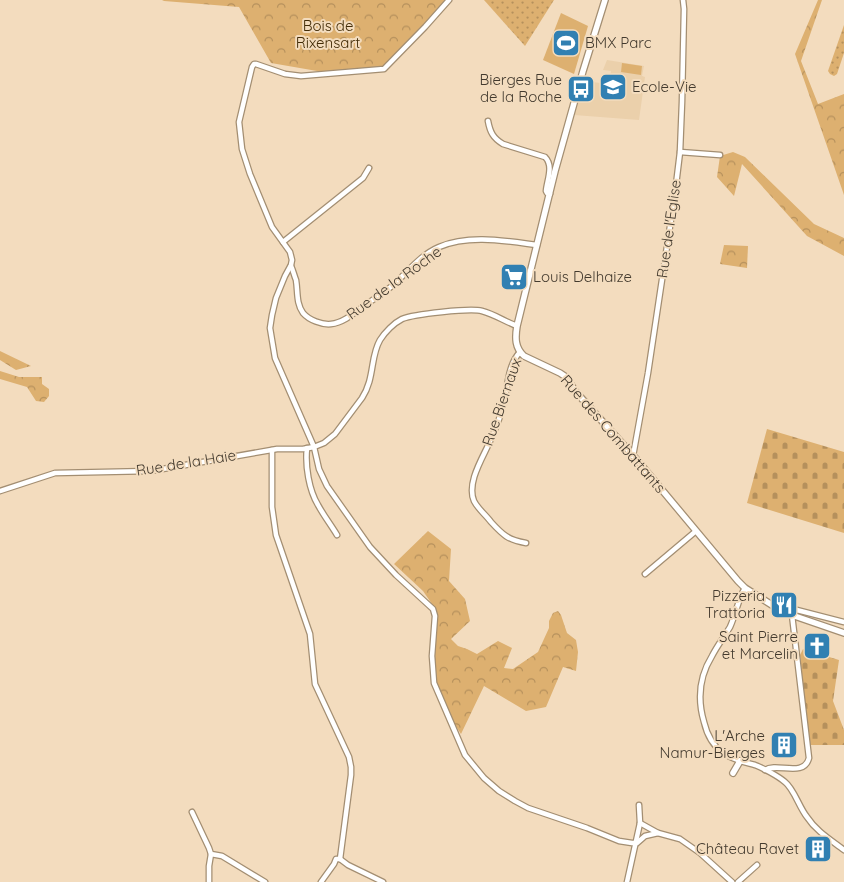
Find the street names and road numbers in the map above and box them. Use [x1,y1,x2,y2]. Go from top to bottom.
street label: Rue de l'Eglise [652,179,685,279]
street label: Rue de la Roche [342,242,445,324]
street label: Rue Biernaux [478,355,525,448]
street label: Rue des Combattants [557,371,670,497]
street label: Rue de la Haie [135,445,237,480]

